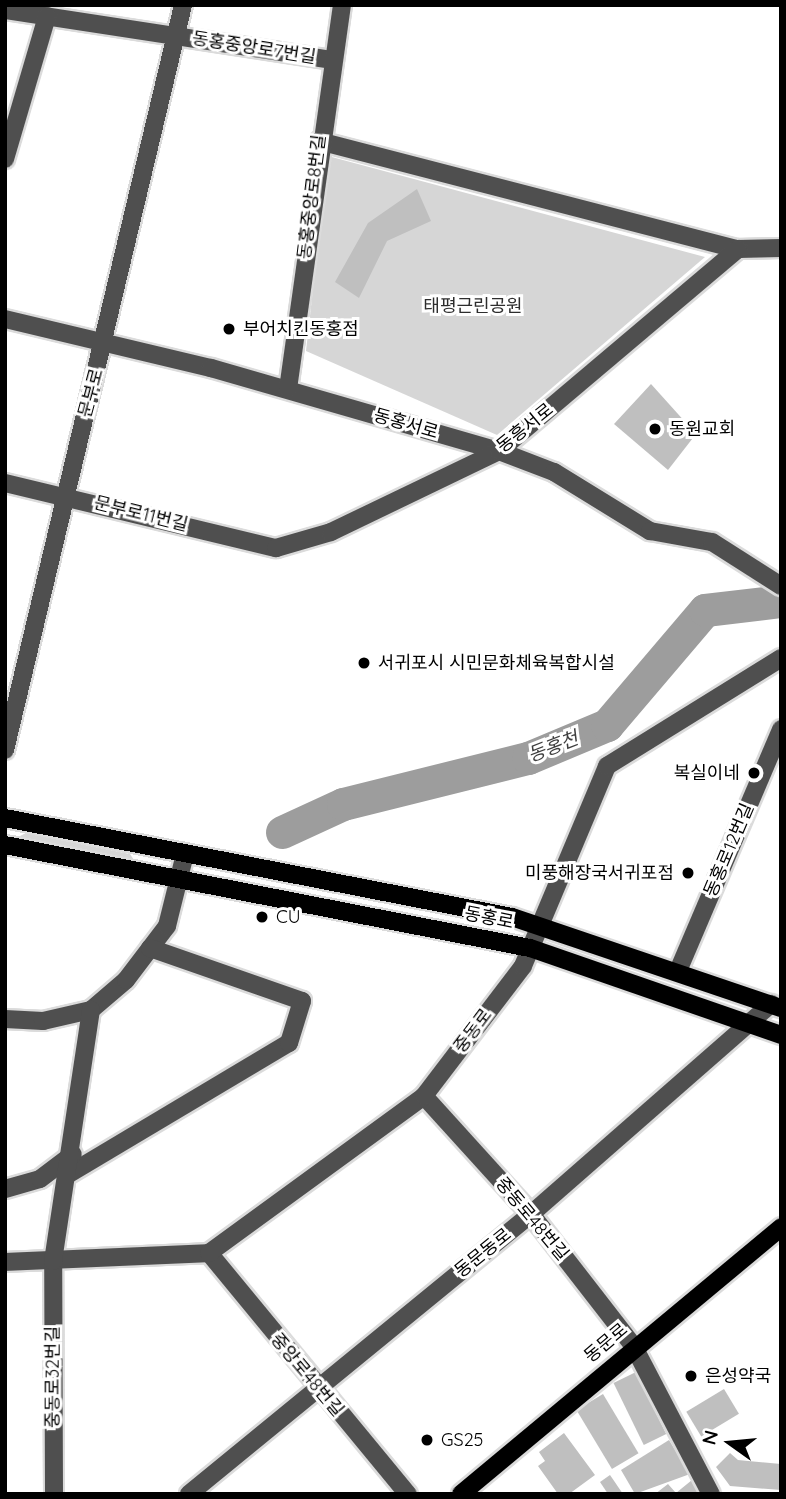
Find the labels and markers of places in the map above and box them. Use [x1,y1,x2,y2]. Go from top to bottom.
place label: 부어치킨동홍점 [243,318,359,340]
marker: 부어치킨동홍점 [221,321,237,337]
place label: 동원교회 [669,418,735,440]
marker: 동원교회 [647,421,663,437]
place label: 서귀포시 시민문화체육복합시설 [378,652,615,674]
marker: 서귀포시 시민문화체육복합시설 [356,655,372,671]
place label: 복실이네 [674,762,740,784]
marker: 복실이네 [746,765,762,781]
place label: 미풍해장국서귀포점 [525,862,674,884]
marker: 미풍해장국서귀포점 [680,865,696,881]
place label: CU [276,906,301,928]
marker: CU [254,909,270,925]
place label: 은성약국 [705,1365,771,1387]
marker: 은성약국 [683,1368,699,1384]
place label: GS25 [441,1429,483,1451]
marker: GS25 [419,1432,435,1448]

